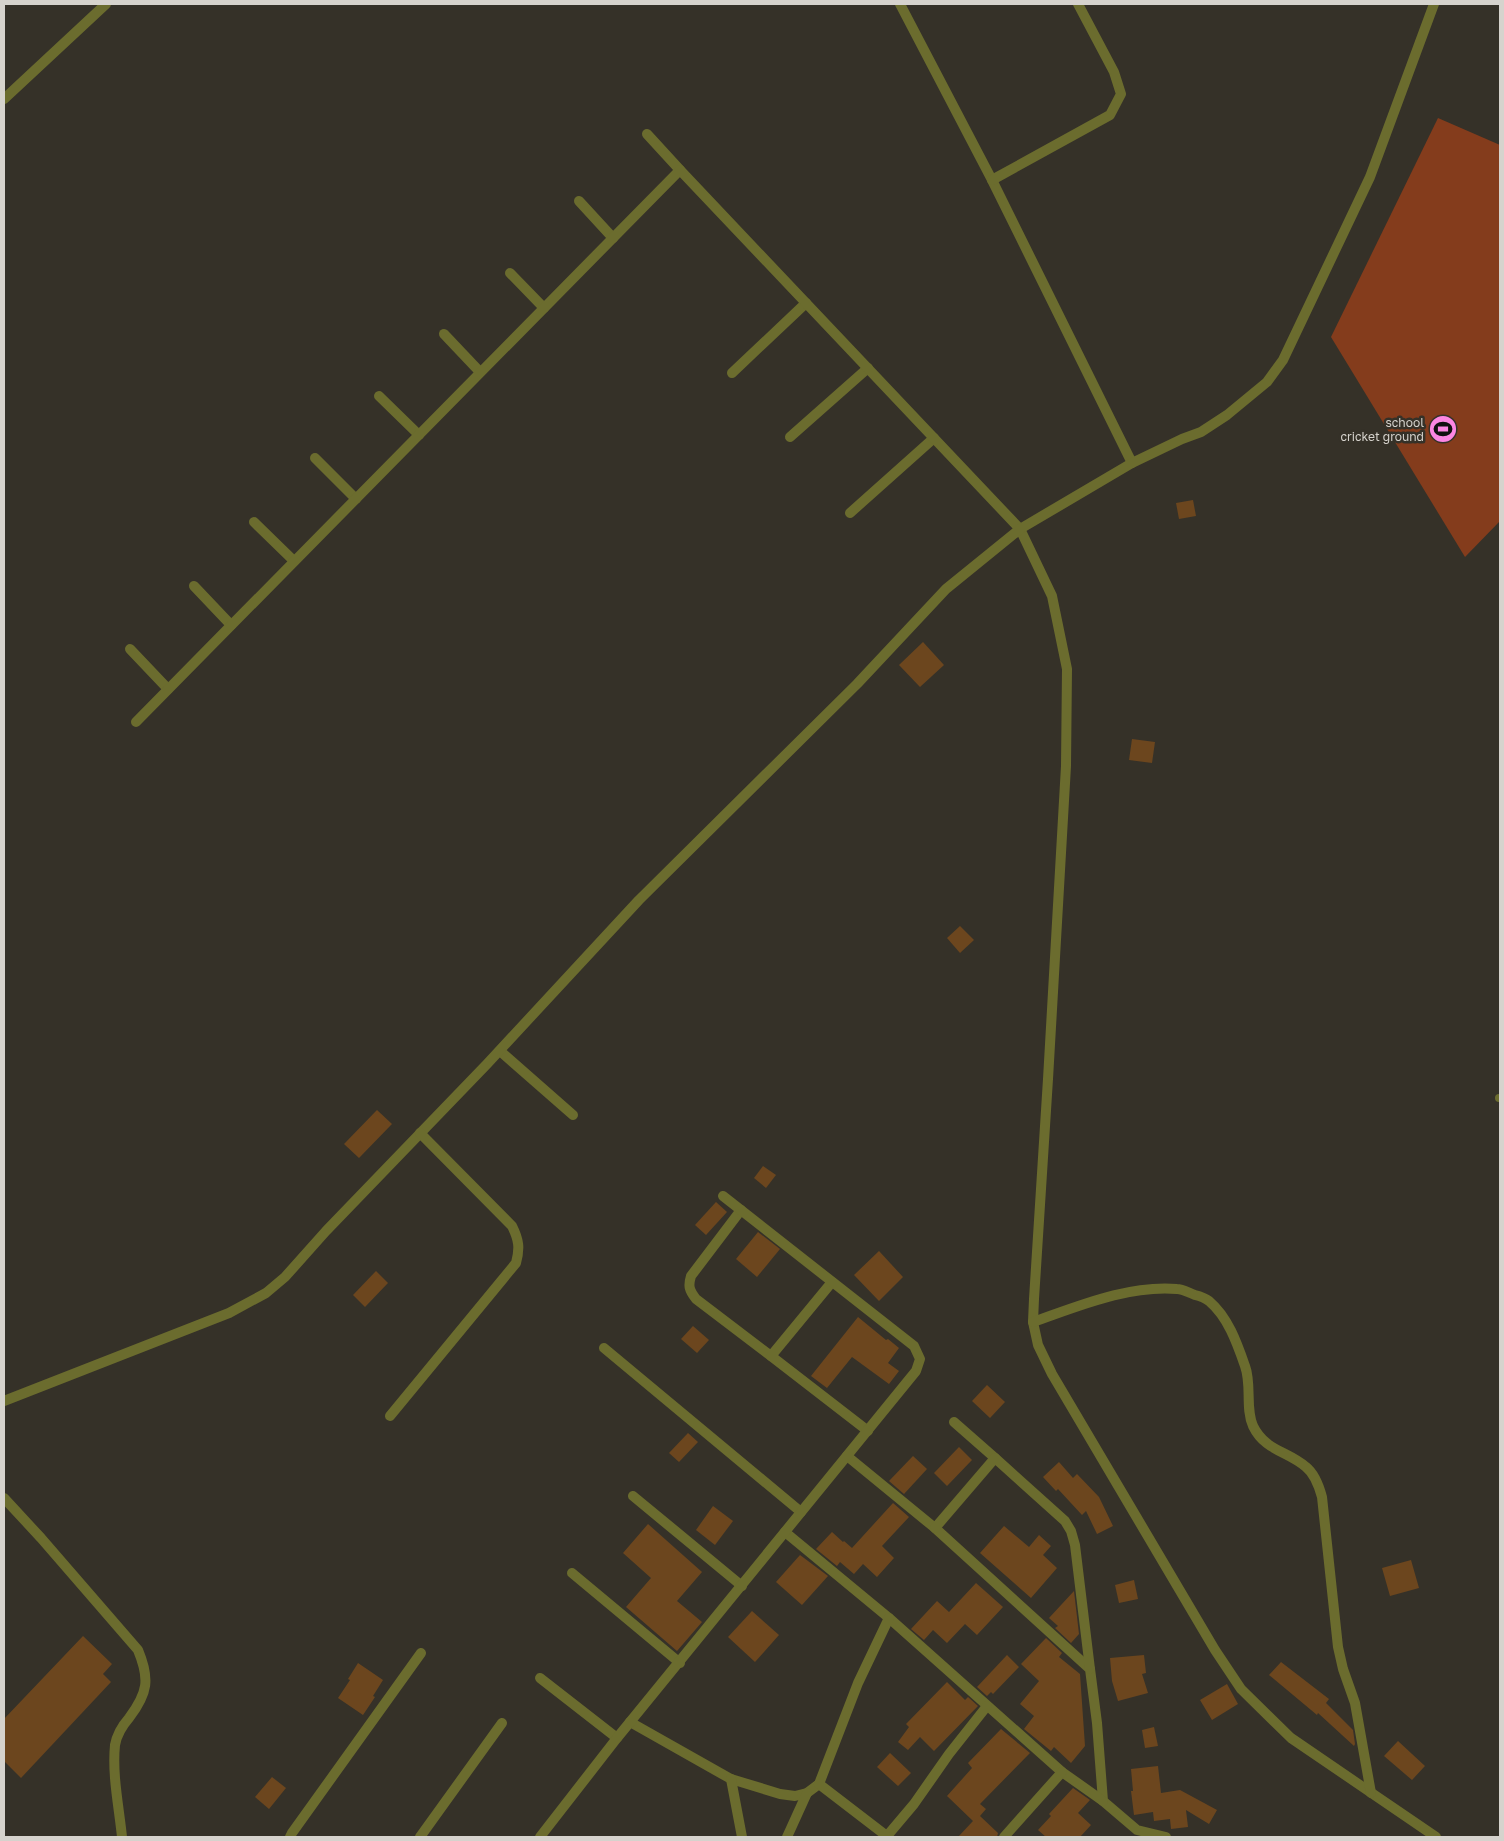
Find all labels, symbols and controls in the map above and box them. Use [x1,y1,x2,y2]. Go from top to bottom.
sports icon: school cricket ground [1428,414,1458,444]
place label: school cricket ground [1341,415,1424,444]

